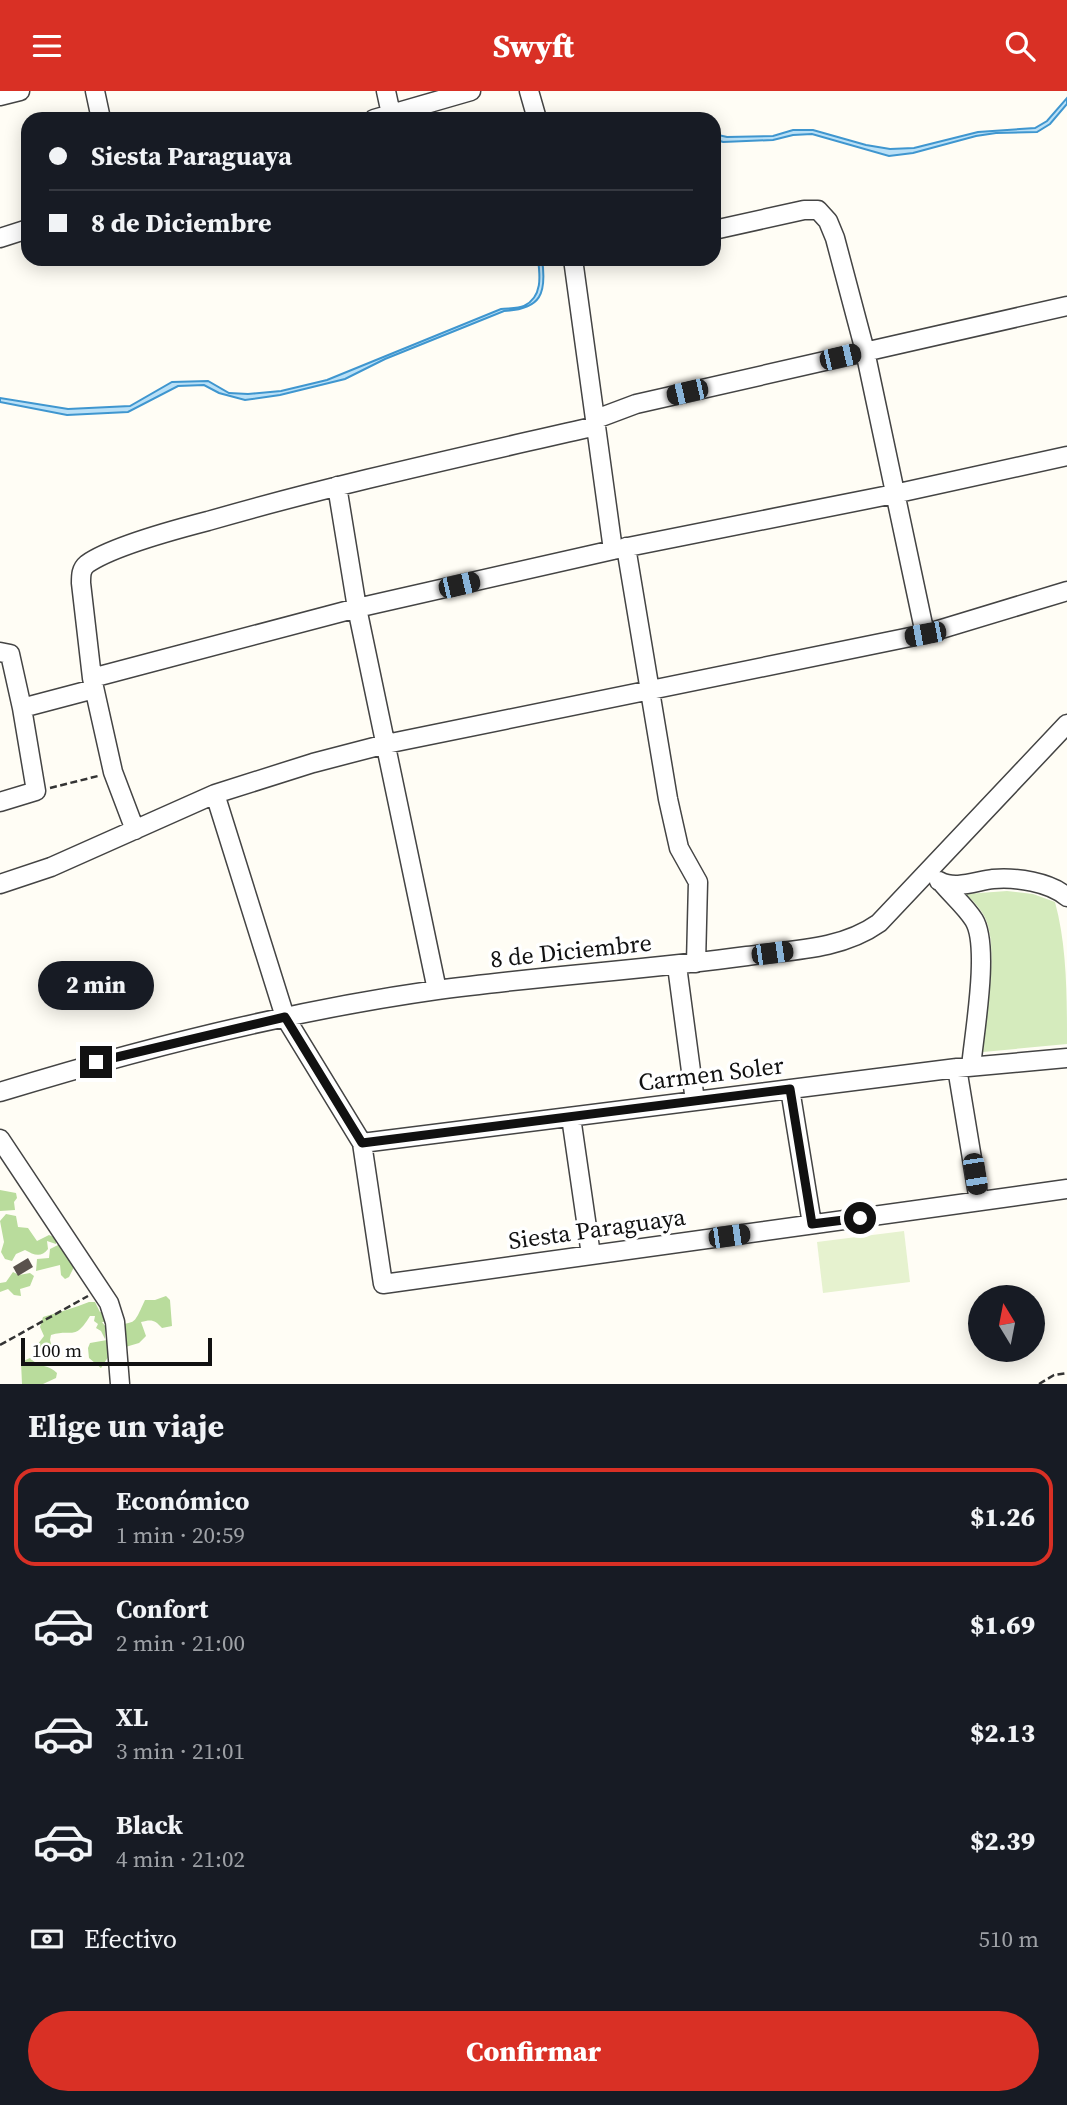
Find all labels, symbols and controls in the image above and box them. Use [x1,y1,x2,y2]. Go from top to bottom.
text: Swyft [493,24,574,68]
icon: menu [28,27,66,65]
icon: search [1001,27,1039,65]
text: Siesta Paraguaya [91,138,292,174]
text: 8 de Diciembre [91,205,272,241]
car [818,342,863,372]
car [665,377,710,407]
car [437,570,482,600]
car [903,620,948,648]
street label: 8 de Diciembre [489,926,653,975]
car [750,940,795,966]
callout: 2 min [38,961,154,1009]
text: 2 min [66,969,126,1001]
route end [80,1046,112,1078]
street label: Carmen Soler [636,1048,785,1099]
car [962,1152,989,1196]
street label: Siesta Paraguaya [506,1200,688,1257]
route start [844,1202,876,1234]
car [707,1223,752,1249]
north arrow [968,1285,1045,1361]
map controls [968,1285,1045,1362]
scale bar [21,1335,212,1367]
text: 100 m [32,1337,82,1363]
text: Elige un viaje [28,1404,224,1448]
text: Económico [116,1483,249,1519]
icon: car [32,1486,95,1549]
text: $1.26 [970,1499,1035,1535]
text: 1 min · 20:59 [116,1519,245,1551]
text: Confort [116,1591,208,1627]
icon: car [32,1594,95,1657]
text: $1.69 [970,1607,1035,1643]
text: 2 min · 21:00 [116,1627,245,1659]
text: XL [116,1699,148,1735]
icon: car [32,1702,95,1765]
text: $2.13 [970,1715,1035,1751]
text: 3 min · 21:01 [116,1735,245,1767]
text: Black [116,1807,183,1843]
icon: car [32,1810,95,1873]
text: $2.39 [970,1823,1035,1859]
text: 4 min · 21:02 [116,1843,245,1875]
icon: cash [28,1920,66,1958]
text: Efectivo [84,1921,177,1957]
text: 510 m [978,1923,1039,1955]
button: Confirmar [28,2011,1039,2091]

